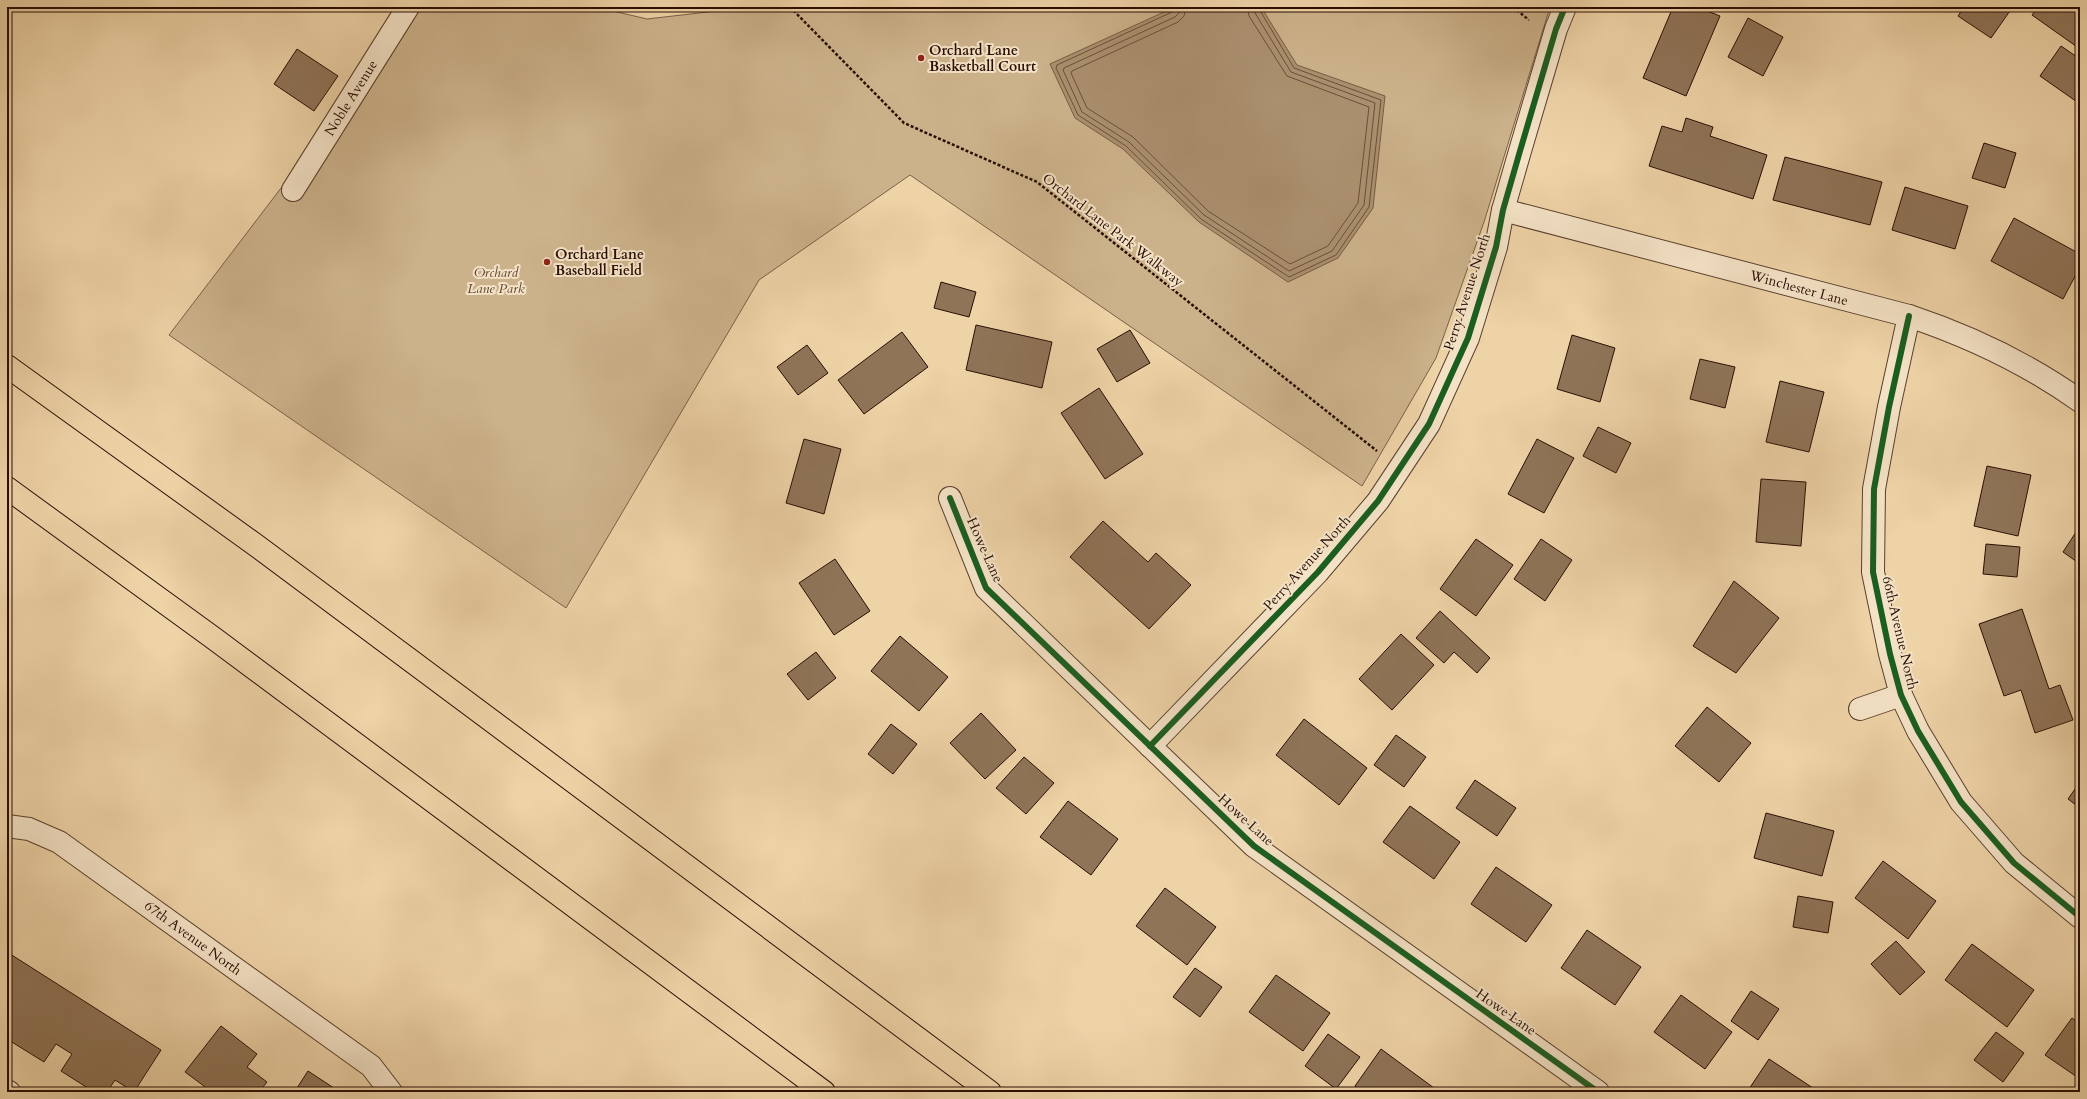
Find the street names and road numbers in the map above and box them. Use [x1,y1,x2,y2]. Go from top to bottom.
street label: Noble Avenue [320,56,382,140]
street label: Orchard Lane Park Walkway [1039,169,1188,291]
street label: Perry Avenue North [1439,231,1495,353]
street label: Winchester Lane [1747,266,1850,310]
street label: Perry Avenue North [1259,511,1355,615]
street label: Howe Lane [962,514,1008,586]
street label: 66th Avenue North [1878,574,1922,692]
street label: Howe Lane [1214,790,1278,850]
street label: 67th Avenue North [140,896,246,980]
street label: Howe Lane [1472,984,1540,1040]

